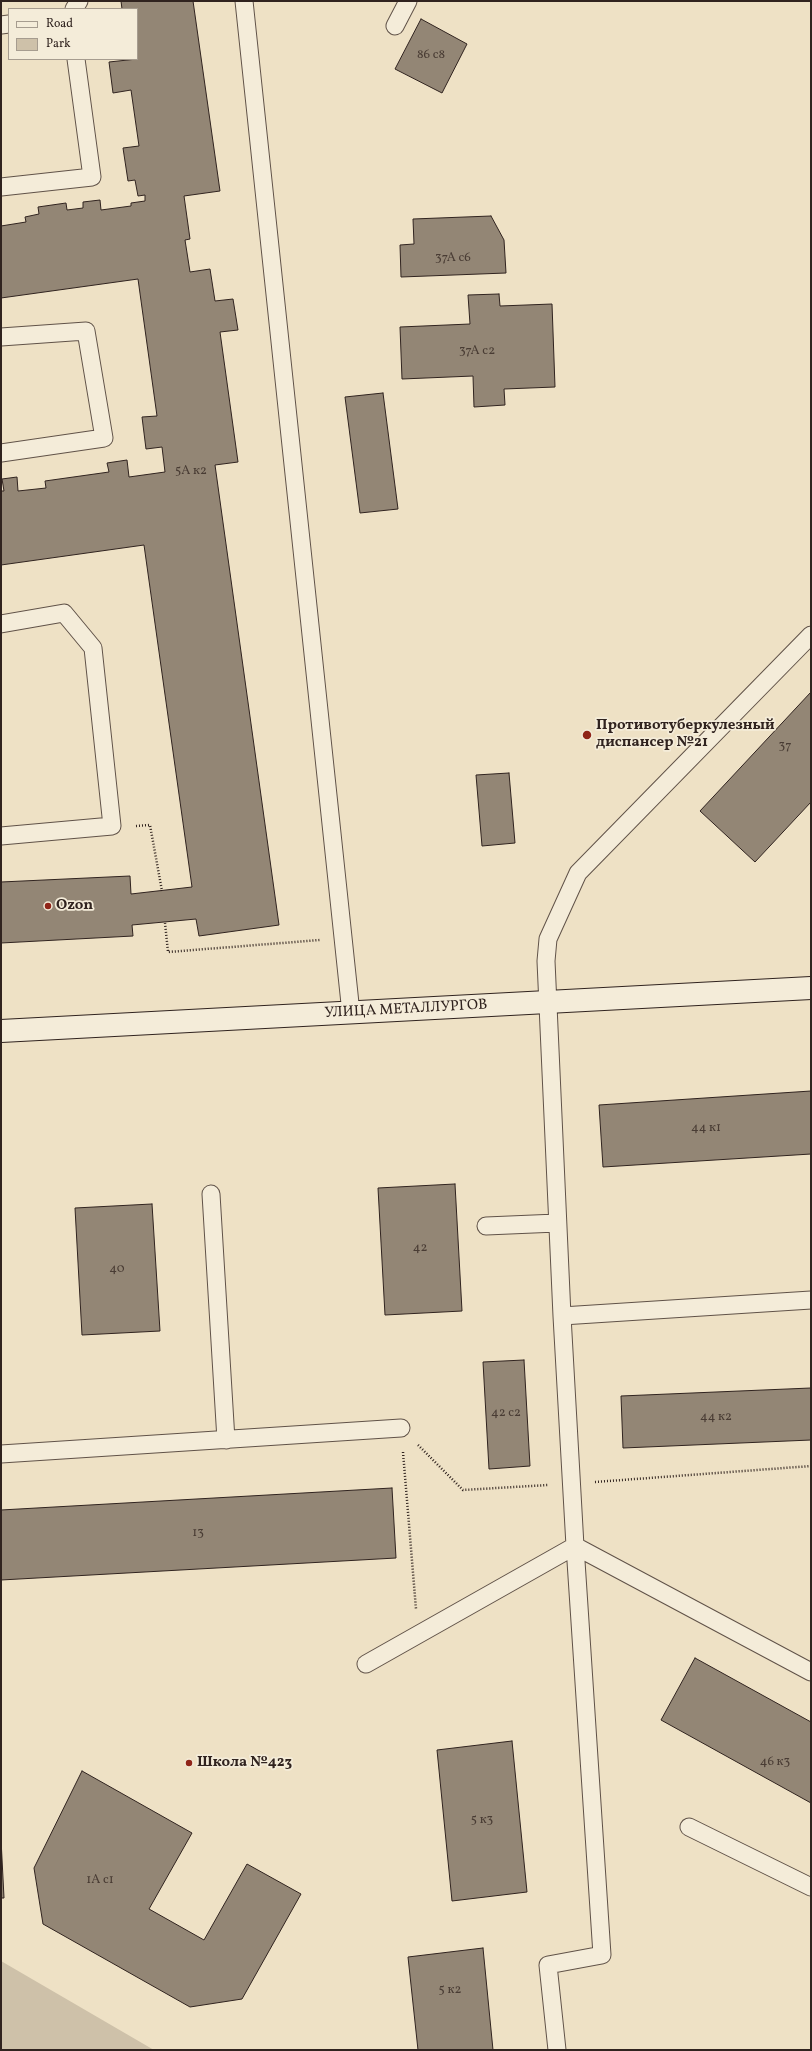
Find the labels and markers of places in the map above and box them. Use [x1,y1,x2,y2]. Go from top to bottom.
place label: Противотуберкулезный диспансер №21 [596,717,775,752]
marker: Противотуберкулезный диспансер №21 [581,729,593,741]
place label: Ozon [56,897,93,915]
marker: Ozon [43,901,53,911]
place label: Школа №423 [197,1754,292,1772]
marker: Школа №423 [184,1758,194,1768]

